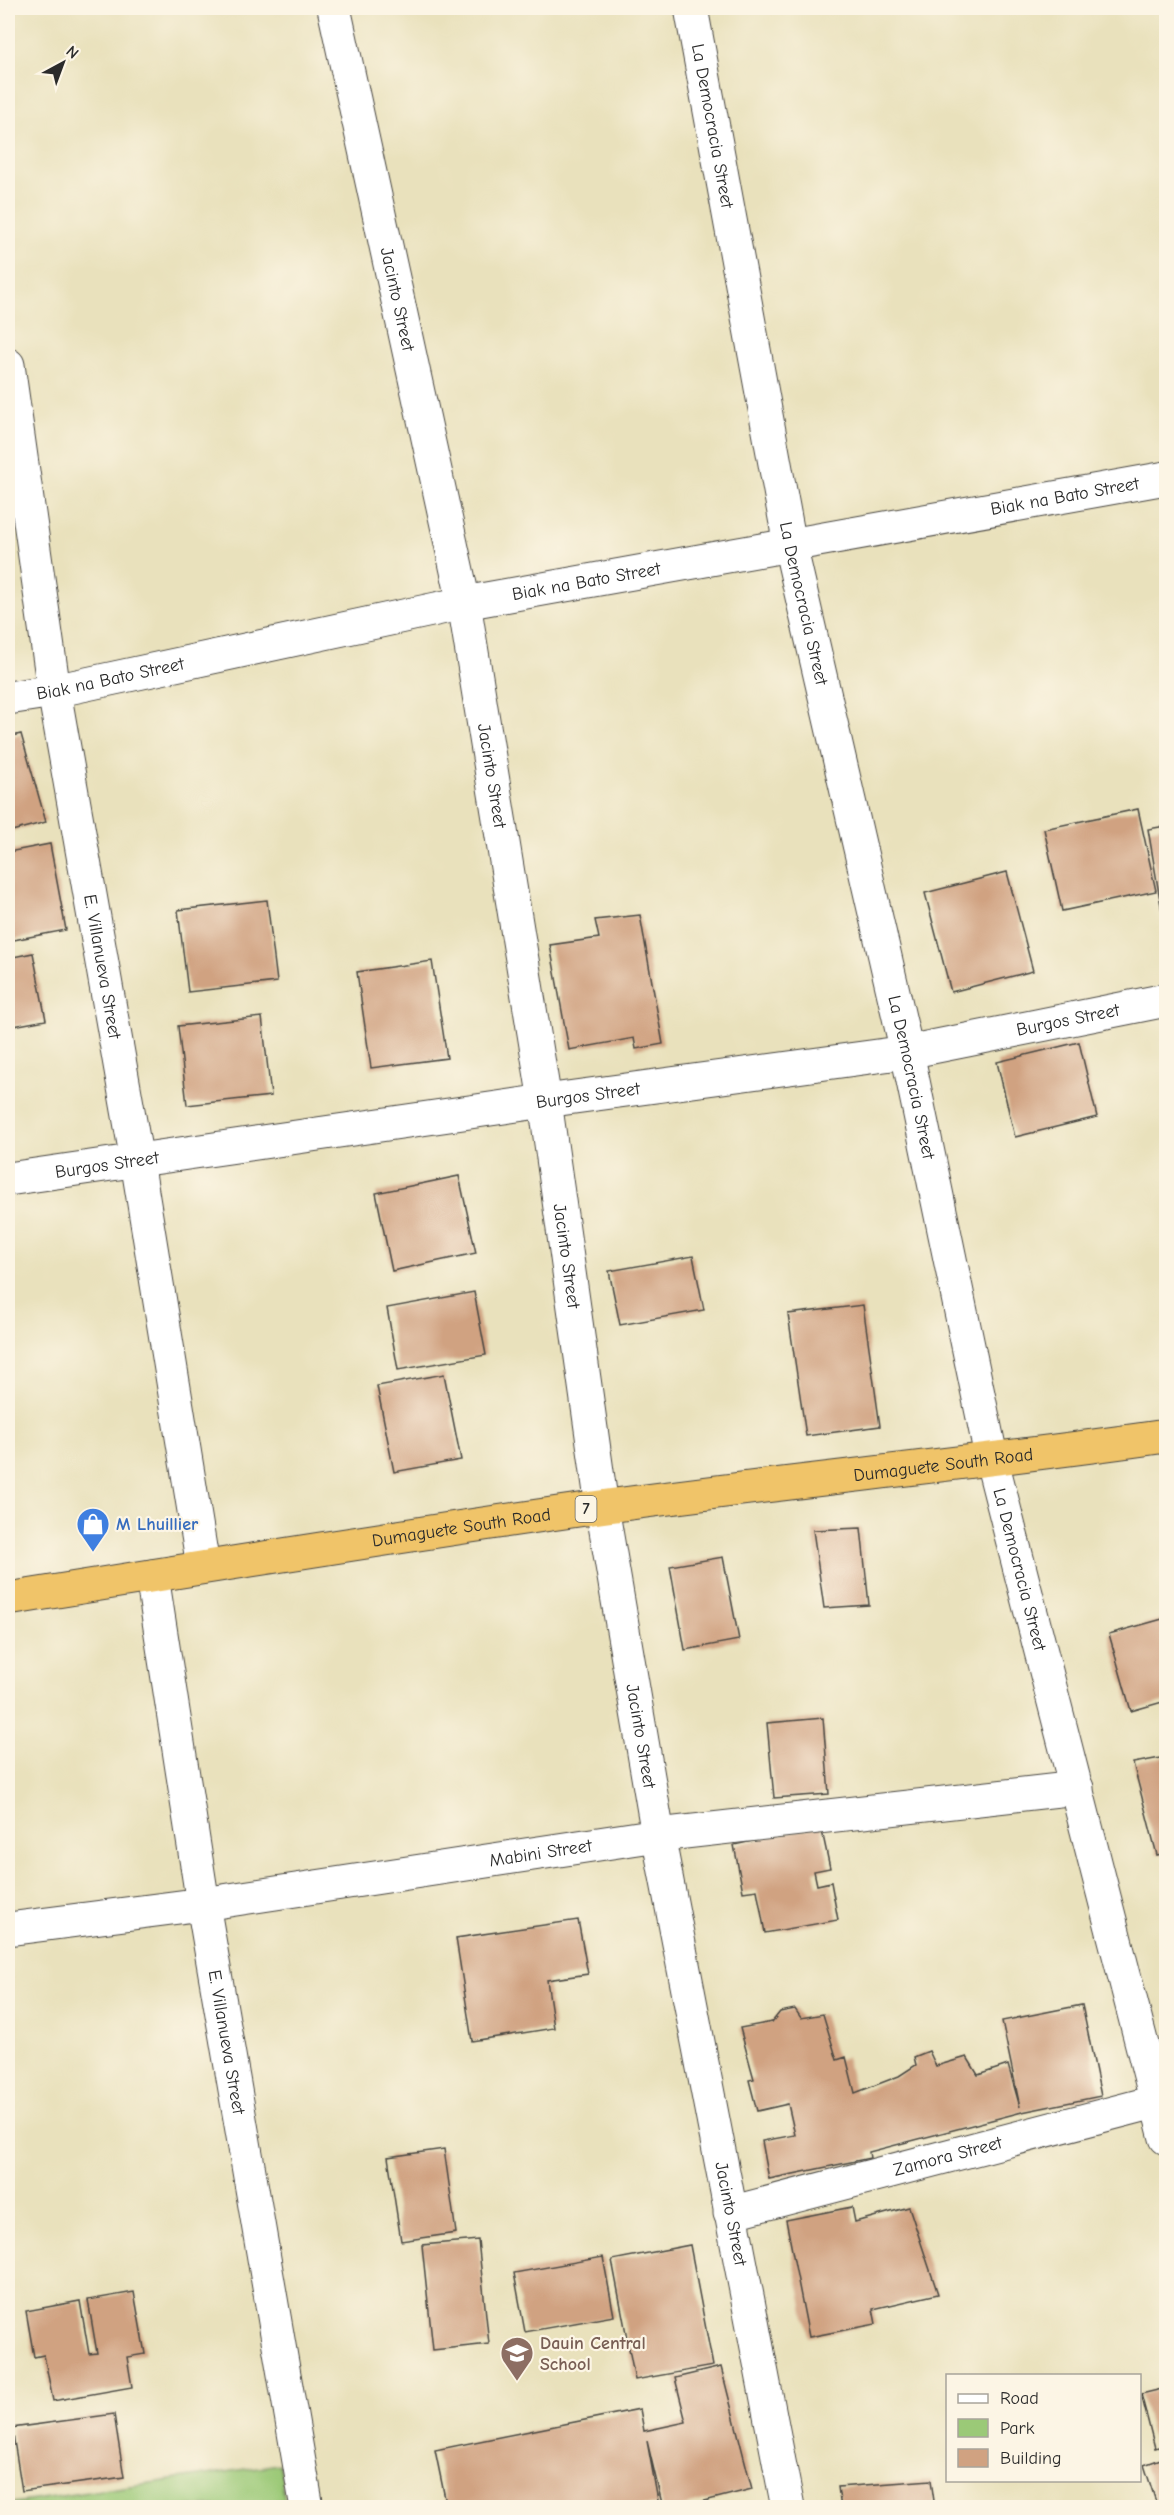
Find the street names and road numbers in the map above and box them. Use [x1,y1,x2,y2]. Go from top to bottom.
street label: La Democracia Street [687,42,738,211]
street label: Jacinto Street [376,245,419,354]
street label: Biak na Bato Street [989,472,1141,520]
street label: La Democracia Street [775,520,833,688]
street label: Biak na Bato Street [510,558,663,605]
street label: Biak na Bato Street [35,653,187,704]
street label: Jacinto Street [473,722,511,830]
street label: E. Villanueva Street [80,893,126,1041]
street label: La Democracia Street [884,993,940,1162]
street label: Burgos Street [1015,999,1122,1040]
street label: Burgos Street [535,1078,642,1113]
street label: Burgos Street [54,1147,161,1183]
street label: Jacinto Street [549,1202,585,1310]
street label: Dumaguete South Road [852,1443,1034,1486]
street label: La Democracia Street [989,1486,1051,1654]
road number: 7 [576,1496,596,1522]
street label: Dumaguete South Road [370,1504,552,1551]
street label: Jacinto Street [622,1682,660,1791]
street label: Mabini Street [488,1835,594,1871]
street label: E. Villanueva Street [204,1968,250,2117]
street label: Zamora Street [891,2132,1005,2180]
street label: Jacinto Street [711,2160,752,2268]

